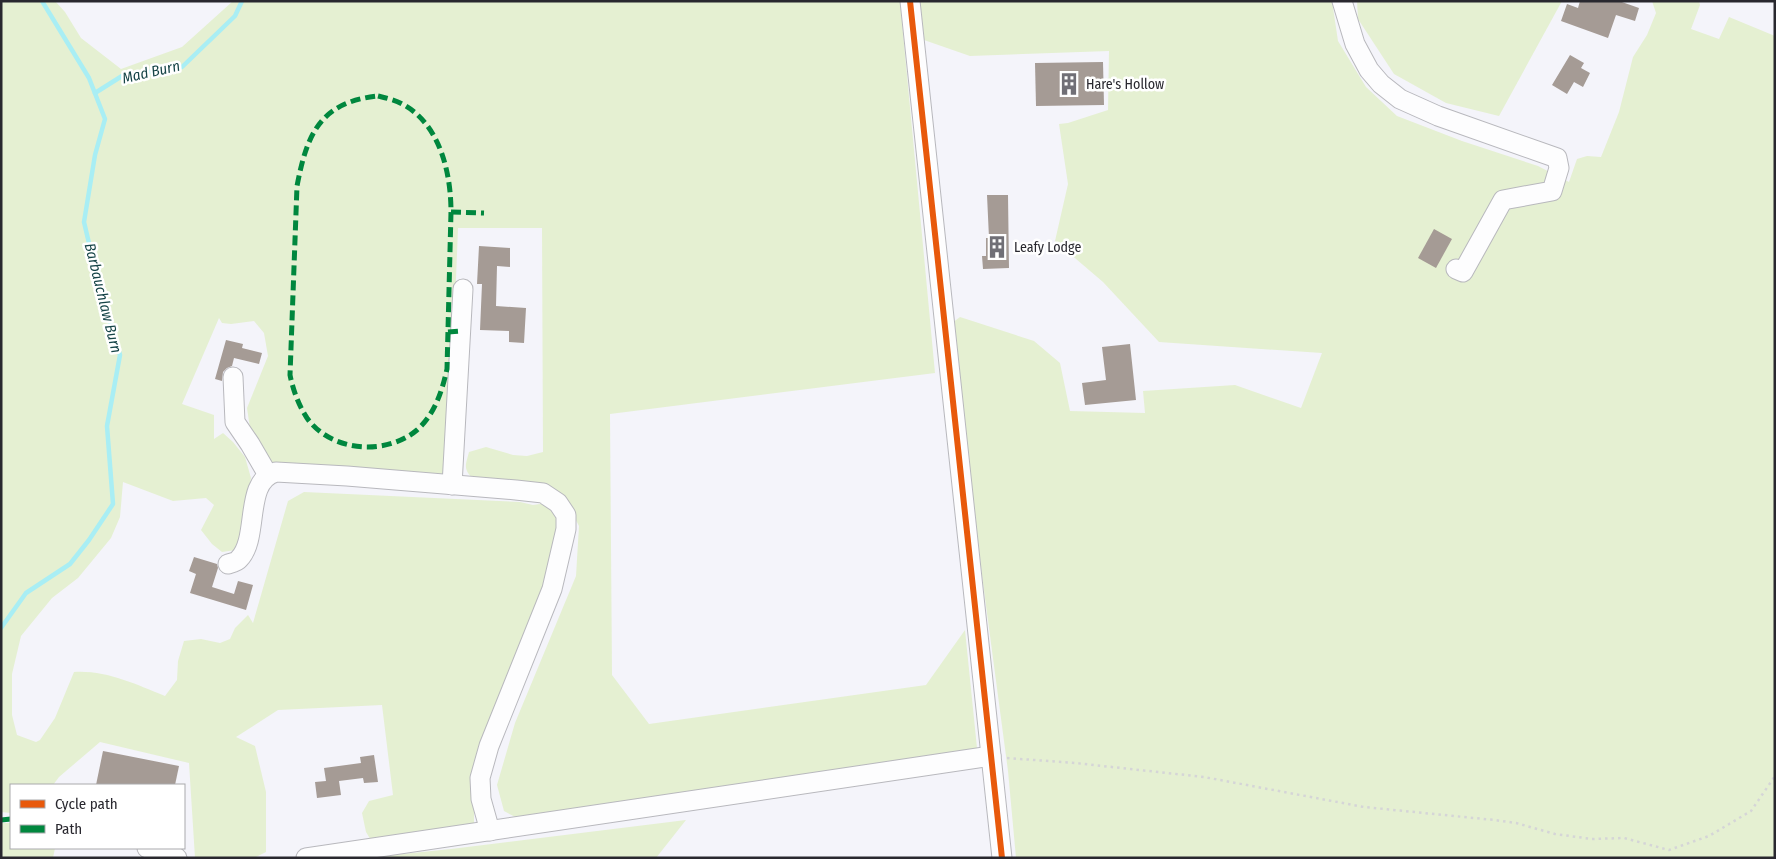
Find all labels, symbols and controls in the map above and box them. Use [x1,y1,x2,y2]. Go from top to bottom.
water label: Mad Burn [120,57,182,87]
building icon: Hare's Hollow [1056,71,1082,97]
place label: Hare's Hollow [1086,76,1164,93]
building icon: Leafy Lodge [984,234,1010,260]
place label: Leafy Lodge [1014,239,1081,256]
water label: Barbauchlaw Burn [81,241,125,355]
legend [10,784,185,849]
text: Cycle path [55,795,118,813]
text: Path [55,820,82,838]

